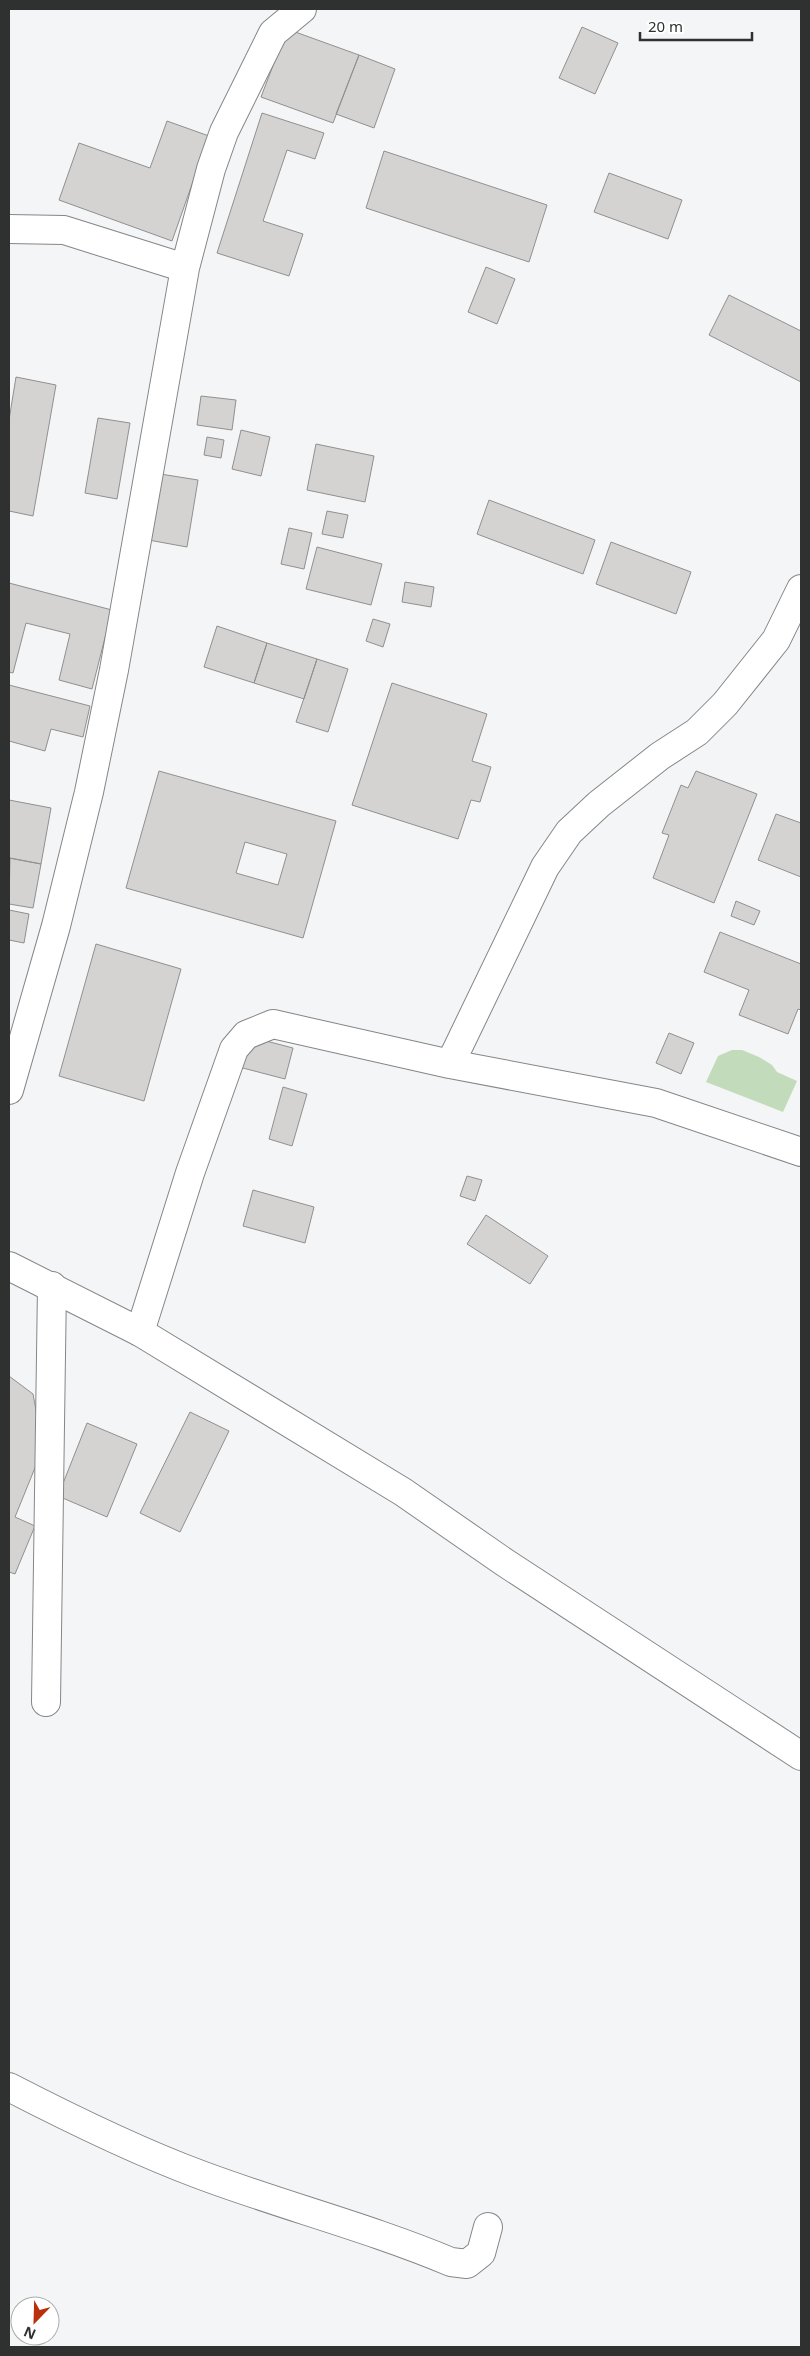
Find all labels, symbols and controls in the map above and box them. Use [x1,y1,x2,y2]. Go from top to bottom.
scale bar [640,10,752,42]
text: 20 m [648,16,683,36]
north arrow [10,2296,60,2346]
text: N [21,2322,39,2344]

